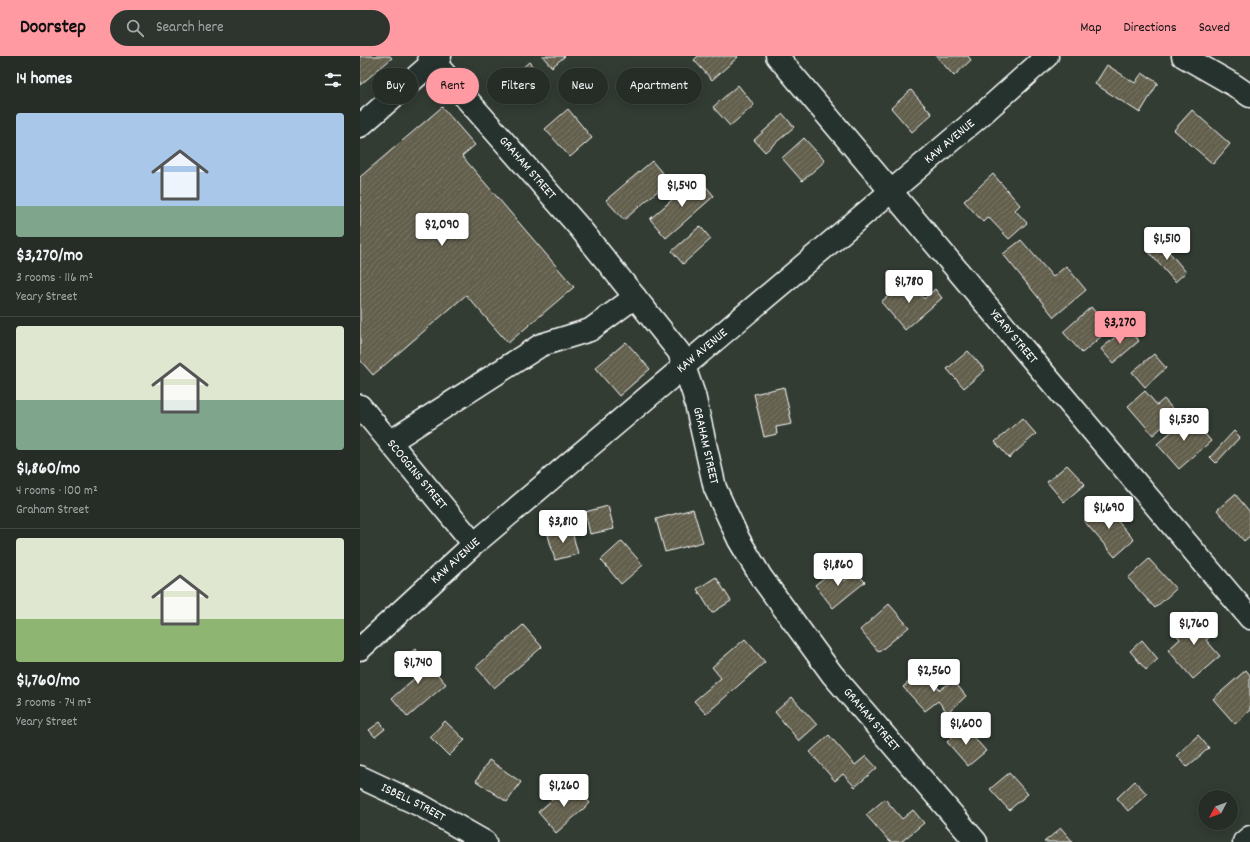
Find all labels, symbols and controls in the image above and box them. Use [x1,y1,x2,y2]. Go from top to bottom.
search box [110,10,390,46]
text: Doorstep [20,15,86,42]
icon: search [124,17,146,39]
text: Search here [156,17,224,39]
text: Map [1080,18,1102,38]
text: Directions [1124,18,1177,38]
text: Saved [1199,18,1230,38]
text: 14 homes [16,68,72,92]
chip: Buy [372,68,418,104]
chip: Rent [426,68,479,104]
chip: Filters [487,68,550,104]
chip: New [558,68,608,104]
chip: Apartment [616,68,702,104]
icon: filters [322,69,344,91]
street label: KAW AVENUE [920,114,979,169]
street label: GRAHAM STREET [494,132,560,204]
icon: home [144,139,216,211]
pin: $1,540 [649,174,715,208]
text: $1,540 [667,177,697,196]
pin: $2,090 [409,213,475,247]
text: $2,090 [425,216,459,235]
pin: $1,510 [1134,227,1200,261]
text: $1,510 [1153,230,1181,249]
text: $3,270/mo [16,245,83,269]
text: 3 rooms · 116 m² [16,269,93,288]
pin: $1,780 [876,270,942,304]
text: $1,780 [894,273,924,292]
text: Yeary Street [16,288,77,307]
street label: YEARY STREET [985,305,1042,368]
pin: $3,270 [1087,311,1153,345]
text: $3,270 [1104,314,1136,333]
street label: KAW AVENUE [673,324,732,378]
icon: home [144,352,216,424]
street label: GRAHAM STREET [688,405,723,486]
pin: $1,530 [1151,408,1217,442]
text: $1,530 [1169,411,1199,430]
street label: SCOGGINS STREET [382,435,451,514]
text: $1,860/mo [16,458,80,482]
text: 4 rooms · 100 m² [16,482,98,501]
pin: $1,690 [1076,496,1142,530]
text: $1,690 [1093,499,1125,518]
text: Graham Street [16,501,89,520]
pin: $3,810 [530,510,596,544]
text: $3,810 [548,513,578,532]
street label: KAW AVENUE [427,533,485,589]
pin: $1,860 [805,553,871,587]
text: $1,860 [823,556,853,575]
icon: home [144,564,216,636]
pin: $1,760 [1161,612,1227,646]
text: $1,760 [1179,615,1209,634]
pin: $1,740 [385,651,451,685]
text: $1,740 [403,654,433,673]
pin: $2,560 [901,659,967,693]
text: $2,560 [917,662,951,681]
text: $1,760/mo [16,670,80,694]
street label: GRAHAM STREET [838,684,904,756]
text: 3 rooms · 74 m² [16,694,92,713]
pin: $1,600 [933,712,999,746]
text: Yeary Street [16,713,77,732]
text: $1,600 [950,715,982,734]
pin: $1,260 [531,774,597,808]
text: $1,260 [548,777,580,796]
street label: ISBELL STREET [378,779,449,827]
north arrow [1198,790,1238,830]
map controls [1198,790,1238,830]

